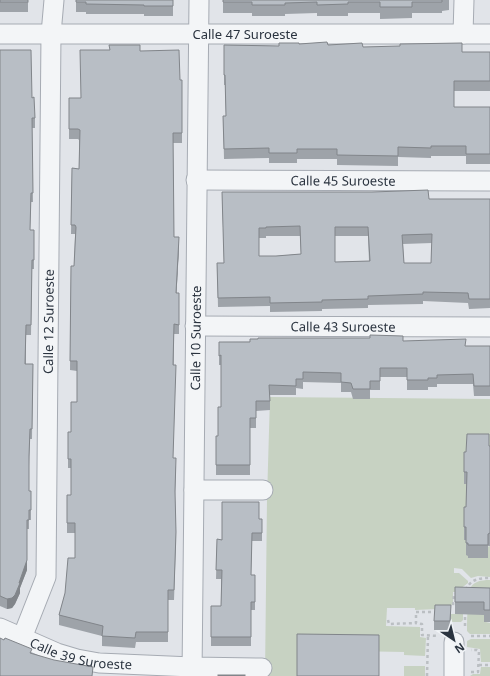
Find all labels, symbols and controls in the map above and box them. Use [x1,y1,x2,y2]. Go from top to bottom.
street label: Calle 47 Suroeste [192,25,298,43]
street label: Calle 45 Suroeste [290,171,396,190]
street label: Calle 12 Suroeste [39,269,58,374]
street label: Calle 10 Suroeste [186,285,205,391]
street label: Calle 43 Suroeste [290,317,396,336]
north arrow [434,620,474,660]
street label: Calle 39 Suroeste [27,633,132,673]
text: N [452,640,468,657]

